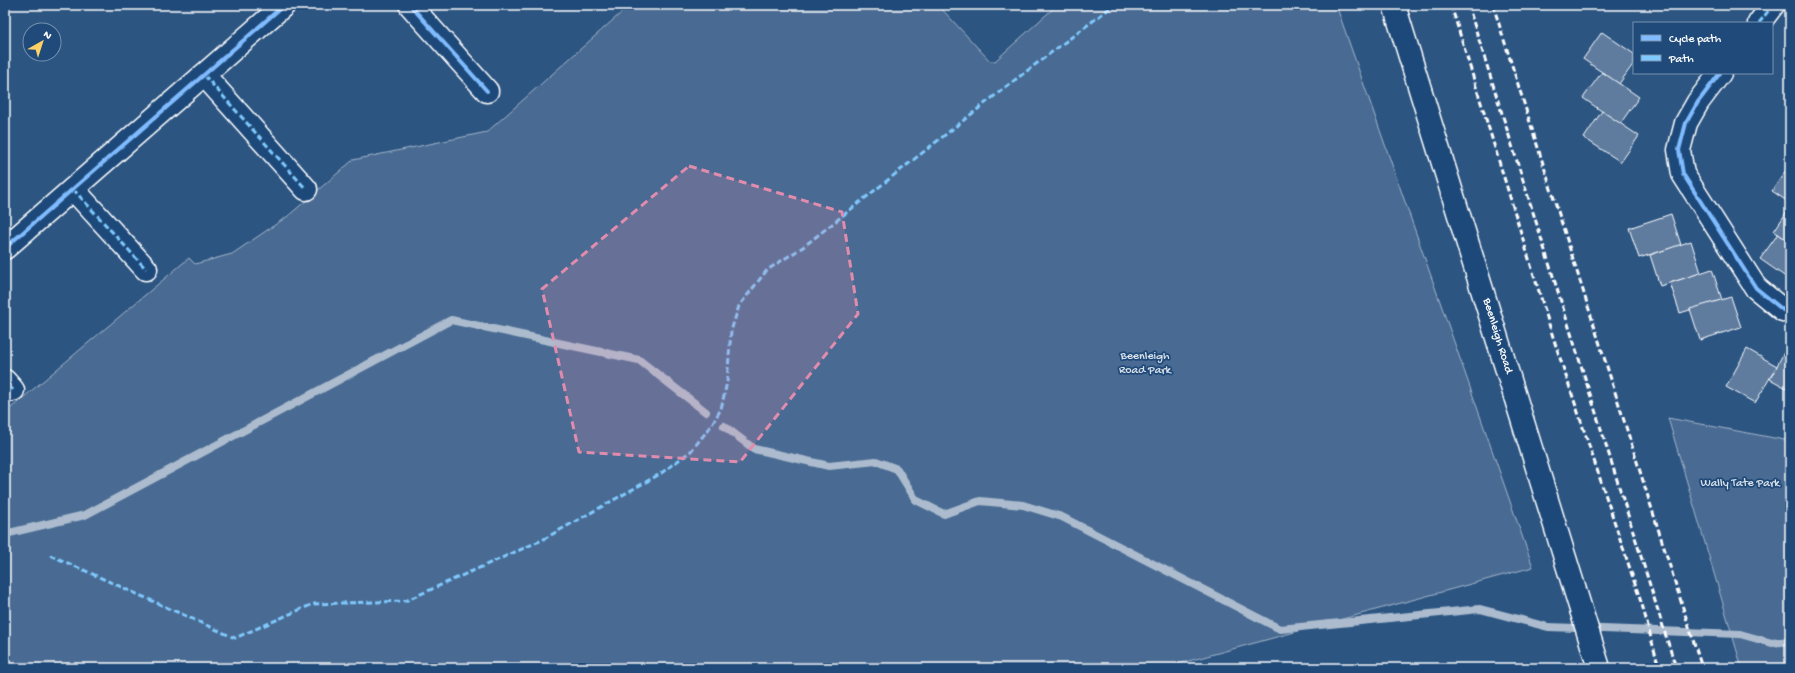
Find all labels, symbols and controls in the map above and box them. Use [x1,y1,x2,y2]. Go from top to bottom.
north arrow [22,22,62,62]
legend [1633,22,1773,74]
text: N [40,29,54,43]
text: Cycle path [1669,33,1722,47]
text: Path [1668,53,1694,67]
street label: Beenleigh Road [1479,296,1515,376]
park label: Beenleigh Road Park [1119,350,1173,378]
park label: Wally Tate Park [1701,477,1781,491]

